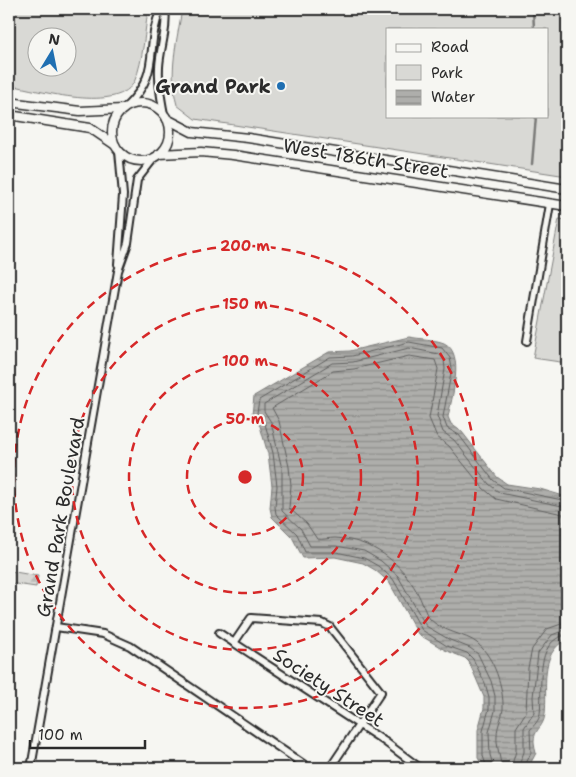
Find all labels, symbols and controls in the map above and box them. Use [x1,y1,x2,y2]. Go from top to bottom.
north arrow [28,28,78,78]
legend [386,28,548,118]
text: N [47,29,61,49]
text: Road [431,37,469,57]
text: Park [431,63,463,83]
place label: Grand Park [155,74,271,99]
marker: Grand Park [275,80,287,92]
text: Water [431,87,475,107]
street label: West 186th Street [281,133,451,184]
text: 200 m [220,236,270,256]
text: 150 m [222,294,268,314]
text: 100 m [222,351,268,371]
text: 50 m [226,409,265,429]
street label: Grand Park Boulevard [31,415,90,619]
centre of rings [236,468,254,486]
street label: Society Street [268,642,389,733]
scale bar [30,717,145,749]
text: 100 m [38,725,83,745]

